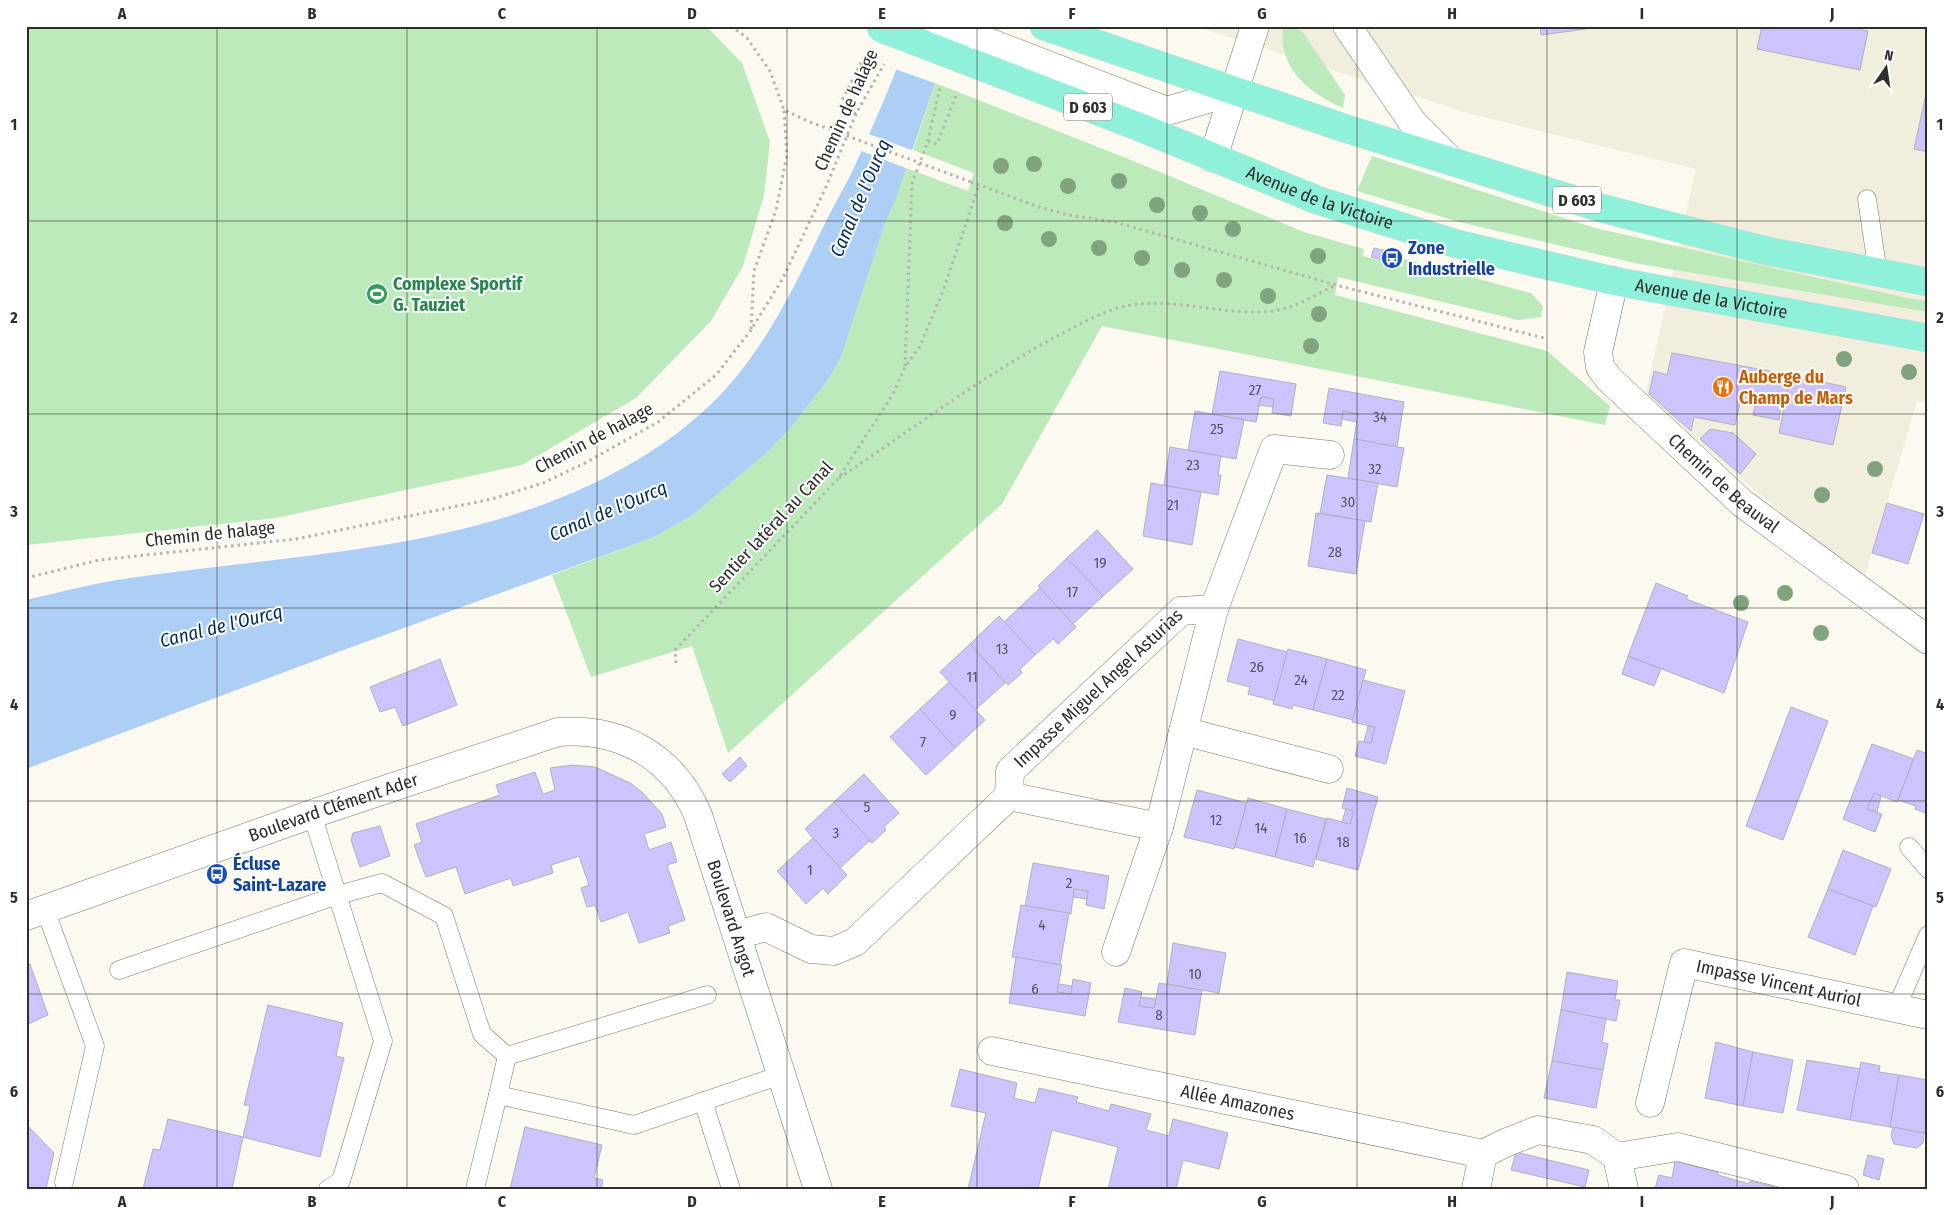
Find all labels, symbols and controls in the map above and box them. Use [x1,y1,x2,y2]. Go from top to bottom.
text: A [117,4,127,23]
text: B [308,4,317,23]
text: C [498,4,507,23]
text: D [687,4,697,23]
text: E [878,4,886,23]
text: F [1068,4,1076,23]
text: G [1257,4,1267,23]
text: H [1447,4,1457,23]
text: I [1640,4,1644,23]
text: J [1829,4,1834,23]
north arrow [1862,42,1912,92]
street label: Chemin de halage [809,46,883,174]
text: N [1883,47,1895,65]
road number: D 603 [1064,94,1112,120]
text: 1 [11,115,17,134]
text: 1 [1937,115,1943,134]
water label: Canal de l'Ourcq [825,136,895,260]
street label: Avenue de la Victoire [1243,161,1396,234]
road number: D 603 [1553,186,1601,214]
place label: Zone Industrielle [1408,237,1495,280]
bus stop icon: Zone Industrielle [1380,246,1404,270]
place label: Complexe Sportif G. Tauziet [393,273,524,316]
street label: Avenue de la Victoire [1633,274,1790,323]
sports icon: Complexe Sportif G. Tauziet [365,282,389,306]
text: 2 [9,308,18,327]
text: 2 [1935,308,1944,327]
place label: Auberge du Champ de Mars [1738,366,1853,409]
restaurant icon: Auberge du Champ de Mars [1711,375,1735,399]
house number: 27 [1249,381,1261,399]
street label: Chemin de halage [531,398,657,478]
house number: 34 [1373,408,1387,426]
house number: 25 [1210,420,1224,438]
street label: Chemin de Beauval [1664,429,1784,538]
house number: 23 [1186,456,1200,474]
street label: Sentier latéral au Canal [704,457,838,597]
house number: 32 [1368,460,1382,478]
water label: Canal de l'Ourcq [546,476,670,546]
house number: 30 [1341,493,1355,511]
house number: 21 [1167,496,1179,514]
text: 3 [9,502,18,521]
text: 3 [1935,502,1944,521]
street label: Chemin de halage [144,516,276,552]
house number: 28 [1328,543,1342,561]
house number: 19 [1093,554,1107,572]
house number: 17 [1066,583,1078,601]
water label: Canal de l'Ourcq [157,600,285,652]
street label: Impasse Miguel Angel Asturias [1009,604,1187,772]
house number: 13 [996,640,1009,658]
house number: 26 [1250,658,1264,676]
house number: 11 [966,668,978,686]
house number: 24 [1294,671,1308,689]
house number: 22 [1331,686,1345,704]
text: 4 [10,695,18,714]
text: 4 [1936,695,1944,714]
house number: 9 [949,706,957,724]
house number: 7 [920,733,926,751]
street label: Boulevard Clément Ader [246,768,422,847]
house number: 5 [864,798,871,816]
house number: 12 [1210,811,1223,829]
house number: 14 [1254,819,1268,837]
house number: 3 [833,824,840,842]
house number: 16 [1293,829,1307,847]
house number: 18 [1336,833,1350,851]
place label: Écluse Saint-Lazare [233,852,326,896]
street label: Boulevard Angot [702,857,760,979]
house number: 1 [807,861,813,879]
bus stop icon: Écluse Saint-Lazare [205,862,229,886]
house number: 2 [1066,874,1073,892]
text: 5 [10,888,18,907]
text: 5 [1936,888,1944,907]
house number: 4 [1038,916,1046,934]
street label: Impasse Vincent Auriol [1694,955,1864,1012]
house number: 10 [1188,965,1202,983]
house number: 6 [1031,980,1039,998]
house number: 8 [1155,1006,1163,1024]
street label: Allée Amazones [1179,1080,1297,1125]
text: 6 [10,1082,18,1101]
text: 6 [1936,1082,1944,1101]
text: A [117,1192,127,1211]
text: B [308,1192,317,1211]
text: C [498,1192,507,1211]
text: D [687,1192,697,1211]
text: E [878,1192,886,1211]
text: F [1068,1192,1076,1211]
text: G [1257,1192,1267,1211]
text: H [1447,1192,1457,1211]
text: I [1640,1192,1644,1211]
text: J [1829,1192,1834,1211]

